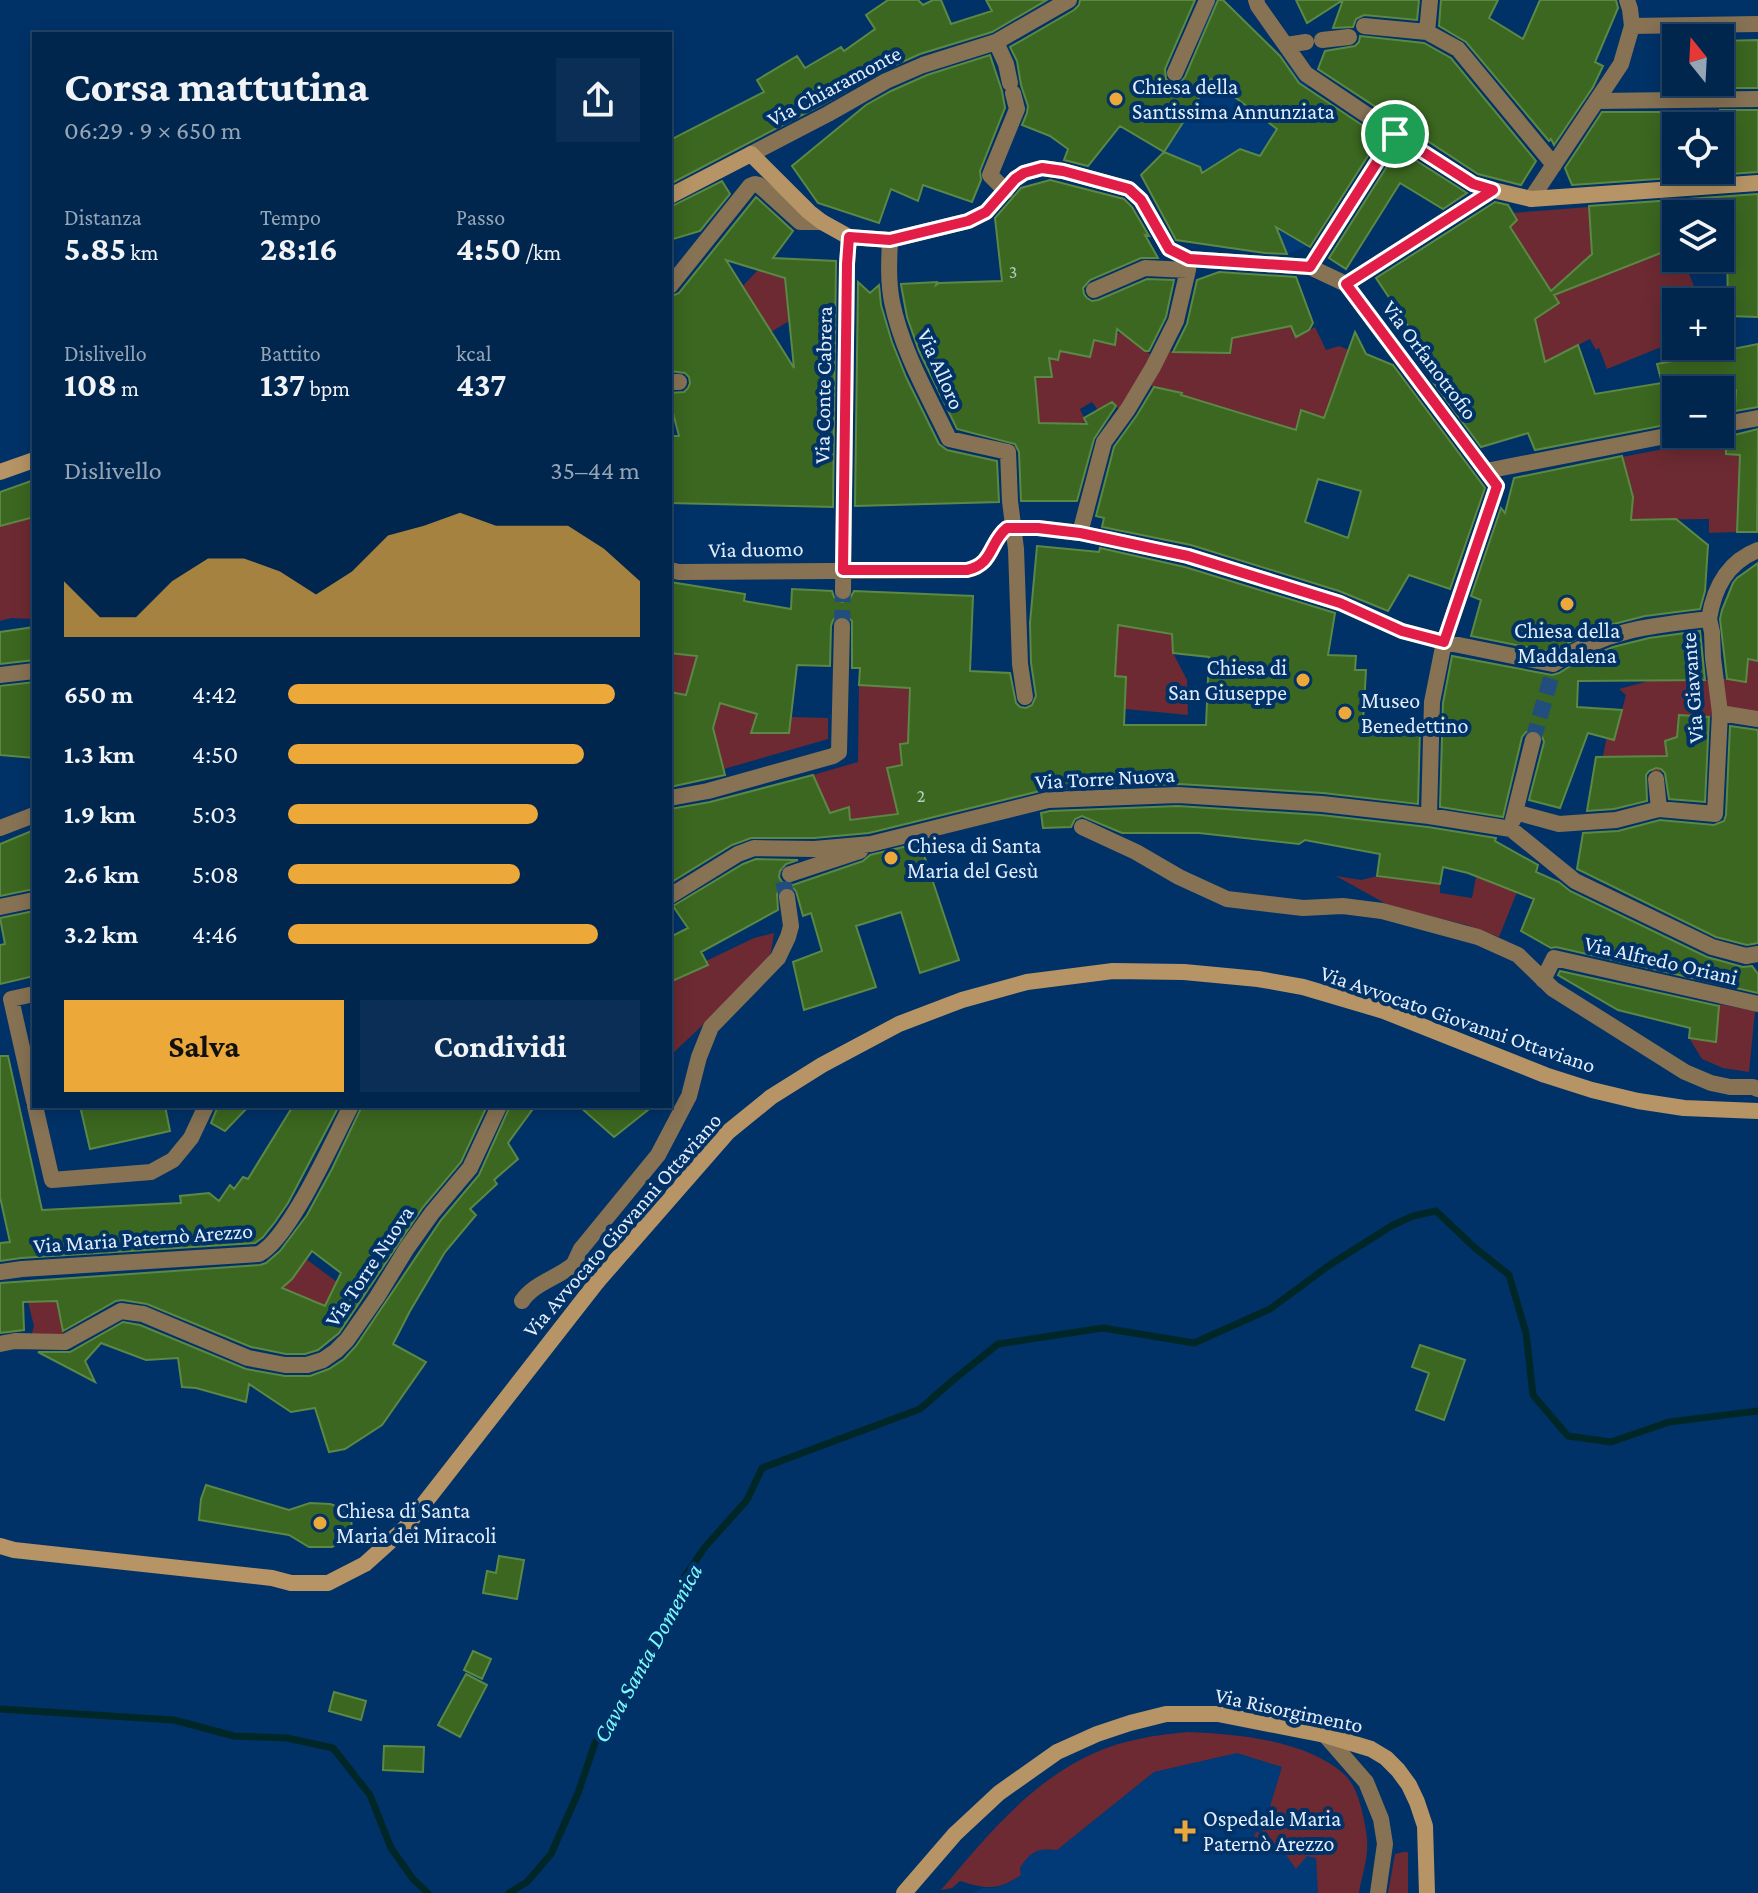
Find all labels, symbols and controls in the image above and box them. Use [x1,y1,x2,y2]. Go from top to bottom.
north arrow [1662,24,1734,96]
map controls [1662,24,1734,448]
street label: Via Chiaramonte [763,40,905,132]
button: share [556,58,640,142]
text: Corsa mattutina [64,62,369,110]
place label: Chiesa della Santissima Annunziata [1132,74,1335,124]
marker: Chiesa della Santissima Annunziata [1107,90,1125,108]
pin [1361,100,1429,168]
icon: arrive [1373,112,1417,156]
button: locate [1662,112,1734,184]
text: 06:29 · 9 × 650 m [64,116,242,145]
button: layers [1662,200,1734,272]
text: Distanza [64,205,142,230]
text: Tempo [260,205,321,230]
text: Passo [456,205,505,230]
text: 5.85 [64,230,126,267]
text: 28:16 [260,230,338,267]
text: 4:50 [456,230,521,267]
text: km [126,240,159,265]
text: /km [521,240,561,265]
house number: 3 [1009,262,1017,282]
button: + [1662,288,1734,360]
street label: Via Orfanotrofio [1377,296,1483,424]
street label: Via Conte Cabrera [809,306,837,464]
street label: Via Alloro [912,325,970,413]
text: Dislivello [64,341,147,366]
text: Battito [260,341,321,366]
text: kcal [456,341,491,366]
text: 108 [64,366,117,403]
text: 137 [260,366,305,403]
text: 437 [456,366,507,403]
text: m [117,376,139,401]
text: bpm [305,376,350,401]
button: − [1662,376,1734,448]
text: Dislivello [64,456,162,485]
text: 35–44 m [550,456,640,485]
street label: Via duomo [708,536,804,562]
marker: Chiesa della Maddalena [1558,595,1576,613]
place label: Chiesa della Maddalena [1514,618,1620,668]
street label: Via Giavante [1676,632,1708,744]
place label: Chiesa di San Giuseppe [1168,655,1287,705]
marker: Chiesa di San Giuseppe [1294,671,1312,689]
text: 650 m [64,680,133,709]
text: 4:42 [192,680,237,709]
place label: Museo Benedettino [1361,688,1469,738]
marker: Museo Benedettino [1336,704,1354,722]
text: 1.3 km [64,740,135,769]
text: 4:50 [192,740,238,769]
street label: Via Torre Nuova [1034,762,1176,794]
house number: 2 [917,786,925,806]
text: 1.9 km [64,800,136,829]
text: 5:03 [192,800,237,829]
place label: Chiesa di Santa Maria del Gesù [907,833,1041,883]
marker: Chiesa di Santa Maria del Gesù [882,849,900,867]
text: 2.6 km [64,860,140,889]
text: 5:08 [192,860,239,889]
text: 3.2 km [64,920,138,949]
text: 4:46 [192,920,238,949]
street label: Via Alfredo Oriani [1582,930,1740,990]
street label: Via Avvocato Giovanni Ottaviano [1317,960,1599,1078]
button: Salva [64,1000,344,1092]
button: Condividi [360,1000,640,1092]
street label: Via Avvocato Giovanni Ottaviano [518,1108,726,1342]
street label: Via Torre Nuova [319,1201,419,1331]
street label: Via Maria Paternò Arezzo [32,1218,254,1258]
place label: Chiesa di Santa Maria dei Miracoli [336,1498,497,1548]
marker: Chiesa di Santa Maria dei Miracoli [311,1514,329,1532]
water label: Cava Santa Domenica [587,1559,707,1747]
street label: Via Risorgimento [1213,1682,1365,1738]
place label: Ospedale Maria Paternò Arezzo [1203,1806,1341,1856]
marker: Ospedale Maria Paternò Arezzo [1174,1820,1196,1842]

